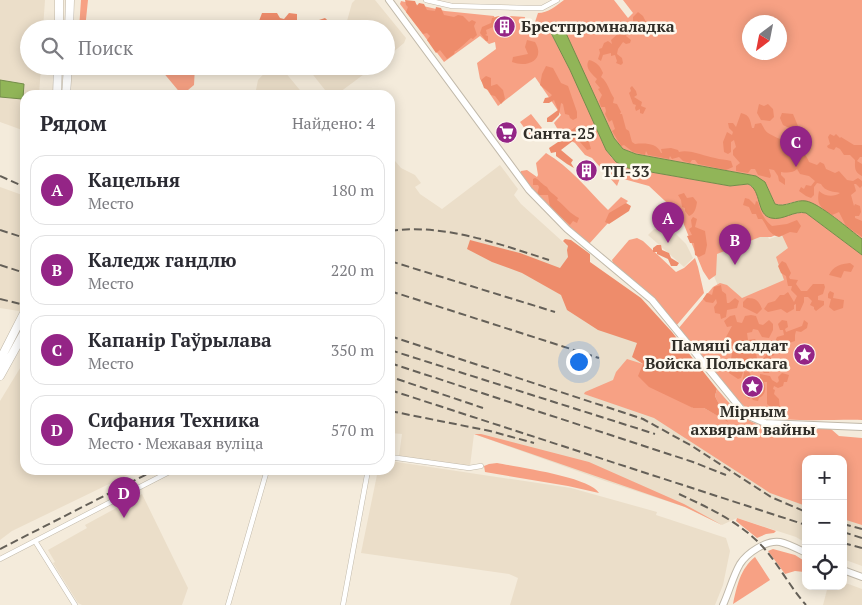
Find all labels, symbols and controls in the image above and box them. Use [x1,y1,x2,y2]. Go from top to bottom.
building icon: Брестпромналадка [493,14,517,38]
place label: Брестпромналадка [521,15,675,37]
north arrow [742,15,787,60]
search box [20,20,395,75]
icon: search [38,34,66,62]
text: Поиск [78,35,133,60]
text: Рядом [40,109,107,137]
text: Найдено: 4 [292,112,375,134]
supermarket icon: Санта-25 [495,121,519,145]
place label: Санта-25 [523,122,595,144]
pin: C [780,126,812,167]
building icon: ТП-33 [574,159,598,183]
place label: ТП-33 [602,160,650,182]
text: Кацельня [88,167,180,192]
text: A [51,179,63,201]
text: 180 m [331,179,374,201]
text: Место [88,192,134,214]
pin: A [652,202,684,243]
pin: B [719,224,751,265]
text: Каледж гандлю [88,247,237,272]
text: B [52,259,62,281]
text: 220 m [331,259,374,281]
text: Место [88,272,134,294]
text: Капанір Гаўрылава [88,327,272,352]
place label: Памяці салдат Войска Польскага [645,334,788,374]
text: C [52,339,62,361]
text: 350 m [331,339,374,361]
place icon: Памяці салдат Войска Польскага [792,342,816,366]
your location [566,349,592,375]
text: Место [88,352,134,374]
place icon: Мірным ахвярам вайны [741,375,765,399]
place label: Мірным ахвярам вайны [691,400,815,440]
text: Сифания Техника [88,407,260,432]
text: D [51,419,63,441]
text: 570 m [331,419,374,441]
text: Место · Межавая вуліца [88,432,263,454]
map controls [802,455,847,590]
button: + [802,455,847,500]
pin: D [108,477,140,518]
button: − [802,500,847,545]
button: locate [802,545,847,590]

